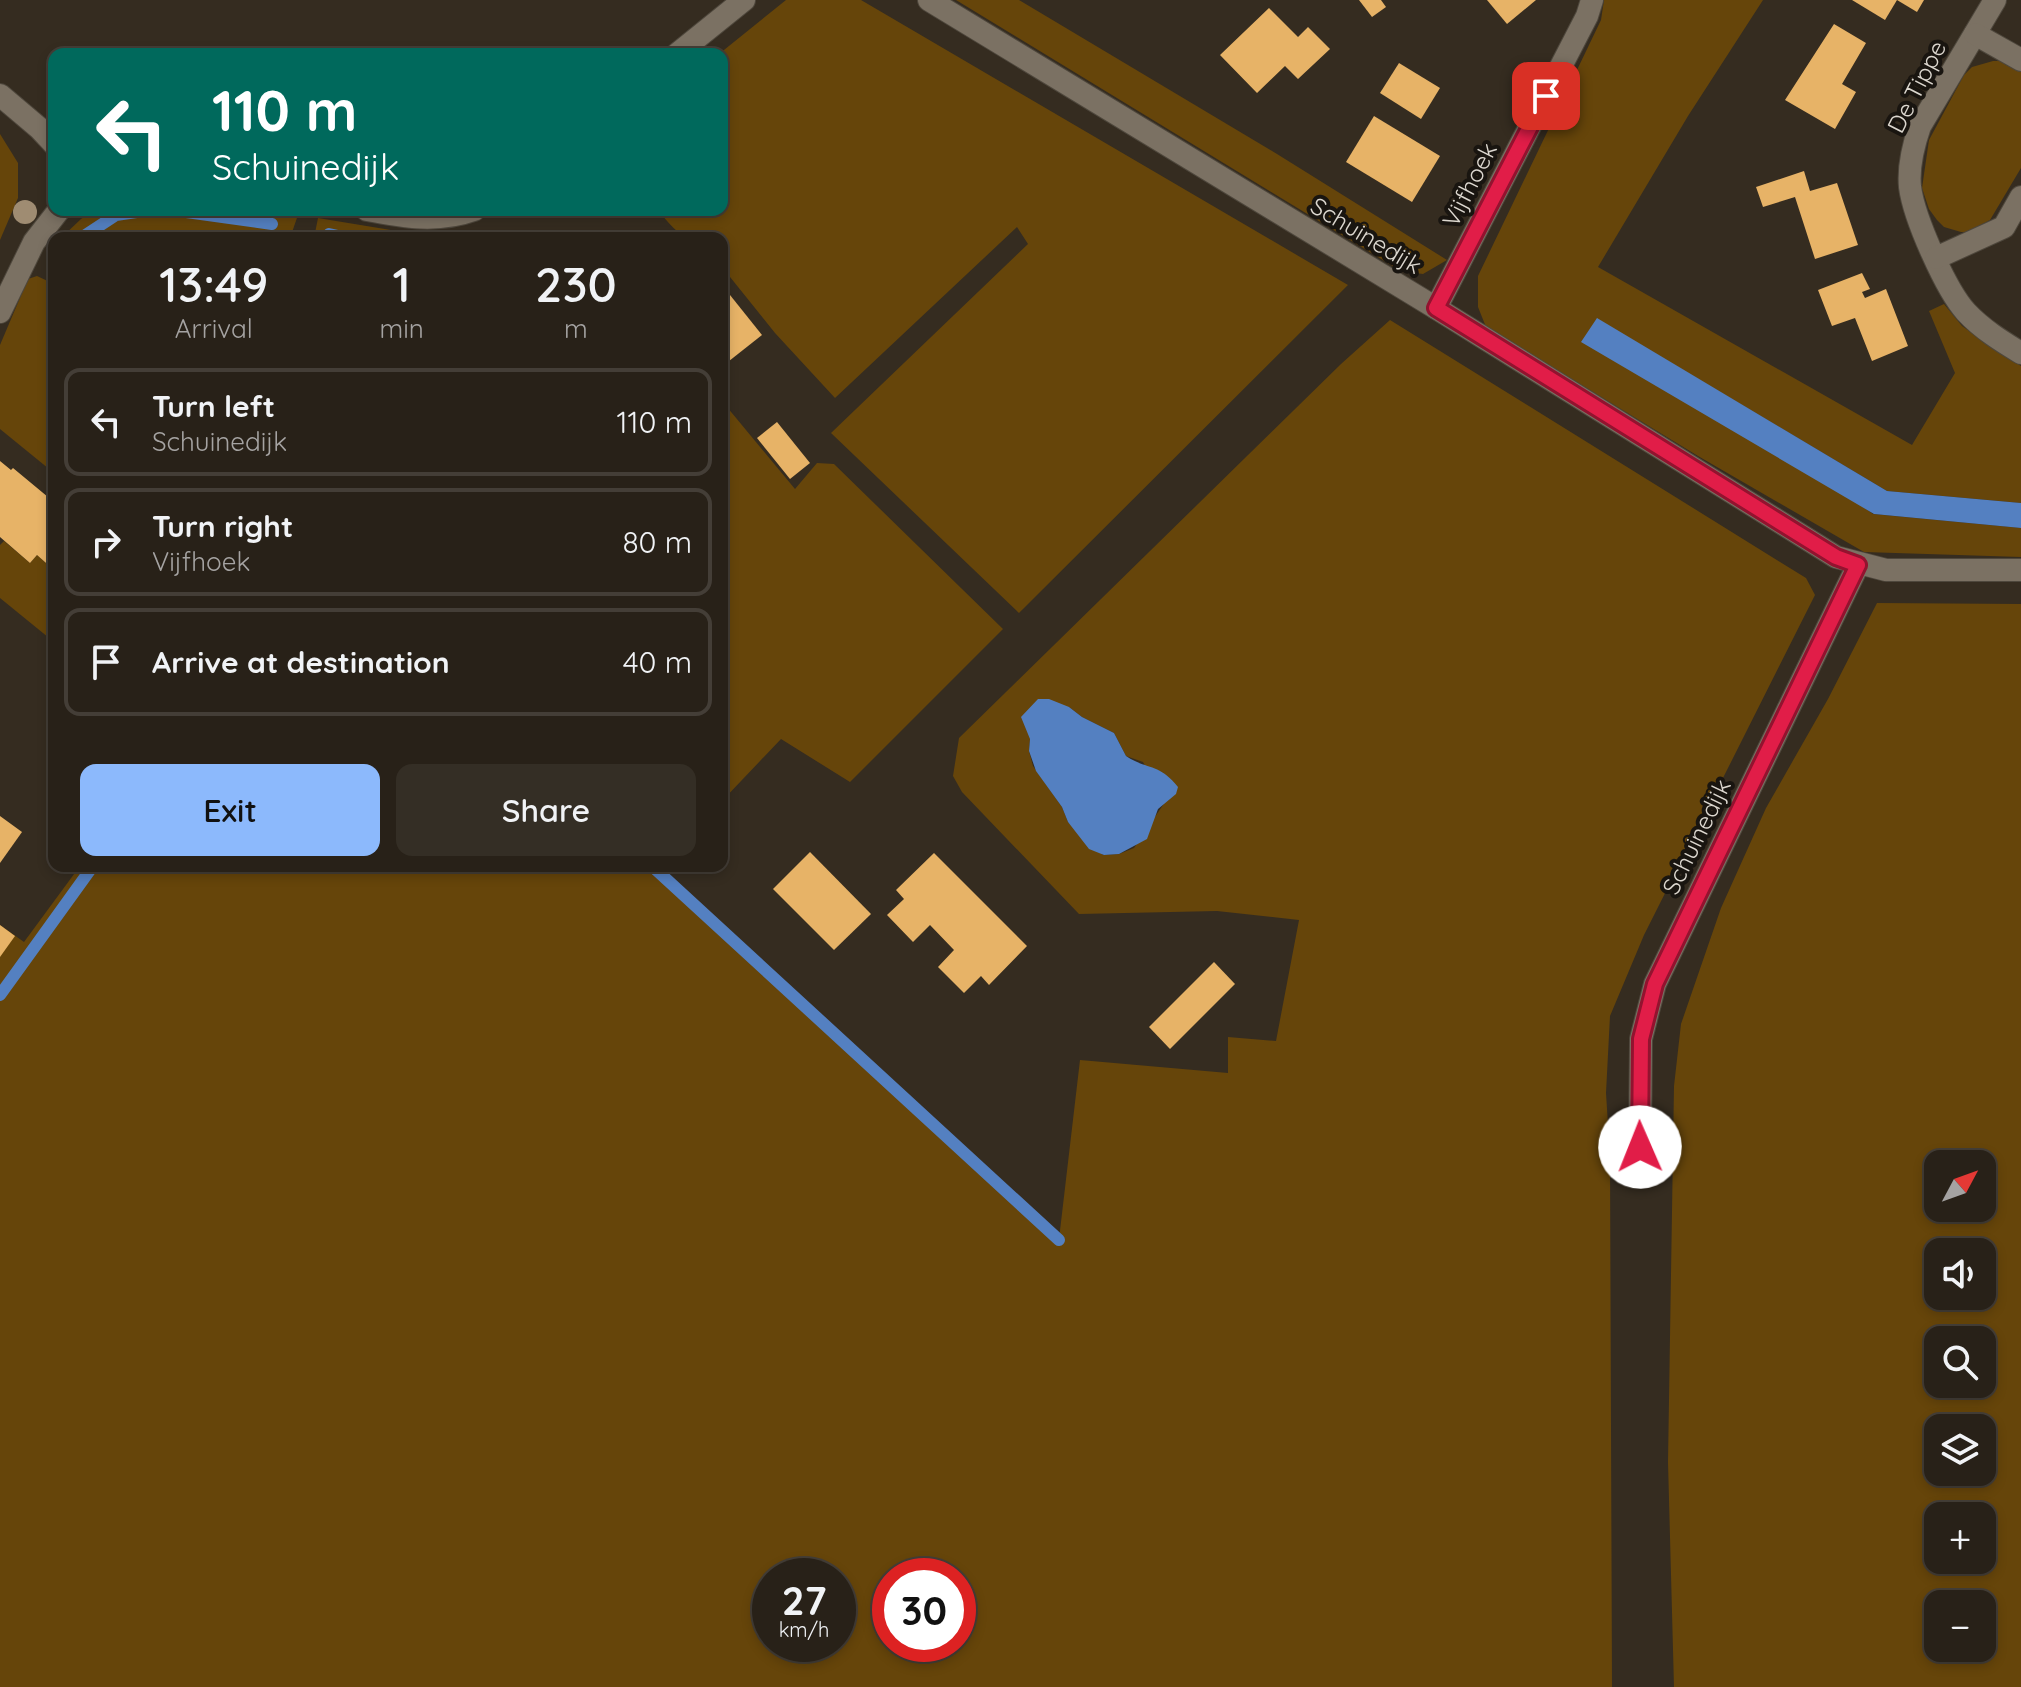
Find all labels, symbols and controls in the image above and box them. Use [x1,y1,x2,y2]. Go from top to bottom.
street label: De Tippe [1880,35,1952,138]
pin [1512,62,1580,130]
icon: arrive [1524,74,1568,118]
text: 110 m [212,75,357,145]
icon: left [80,80,184,184]
street label: Vijfhoek [1435,137,1503,232]
text: Schuinedijk [212,144,399,189]
street label: Schuinedijk [1305,190,1428,280]
text: 13:49 [159,254,268,314]
text: 1 [392,254,411,314]
text: 230 [535,254,617,314]
text: Arrival [175,312,253,345]
text: min [379,312,424,345]
text: m [564,312,588,345]
text: Turn left [152,387,275,425]
icon: left [84,400,128,444]
text: 110 m [616,403,692,441]
text: Schuinedijk [152,425,287,458]
text: Turn right [152,507,293,545]
icon: right [84,520,128,564]
text: 80 m [622,523,692,561]
text: Vijfhoek [152,545,250,578]
icon: arrive [84,640,128,684]
text: Arrive at destination [152,643,450,681]
text: 40 m [623,643,692,681]
button: Exit [80,764,380,856]
button: Share [396,764,696,856]
street label: Schuinedijk [1655,774,1737,899]
position arrow [1598,1105,1682,1189]
north arrow [1924,1150,1996,1222]
map controls [1924,1150,1996,1662]
button: sound [1924,1238,1996,1310]
button: search [1924,1326,1996,1398]
button: layers [1924,1414,1996,1486]
button: + [1924,1502,1996,1574]
speed limit sign: 30 [872,1558,976,1662]
text: 27 [782,1575,826,1625]
button: − [1924,1590,1996,1662]
text: km/h [779,1617,829,1642]

